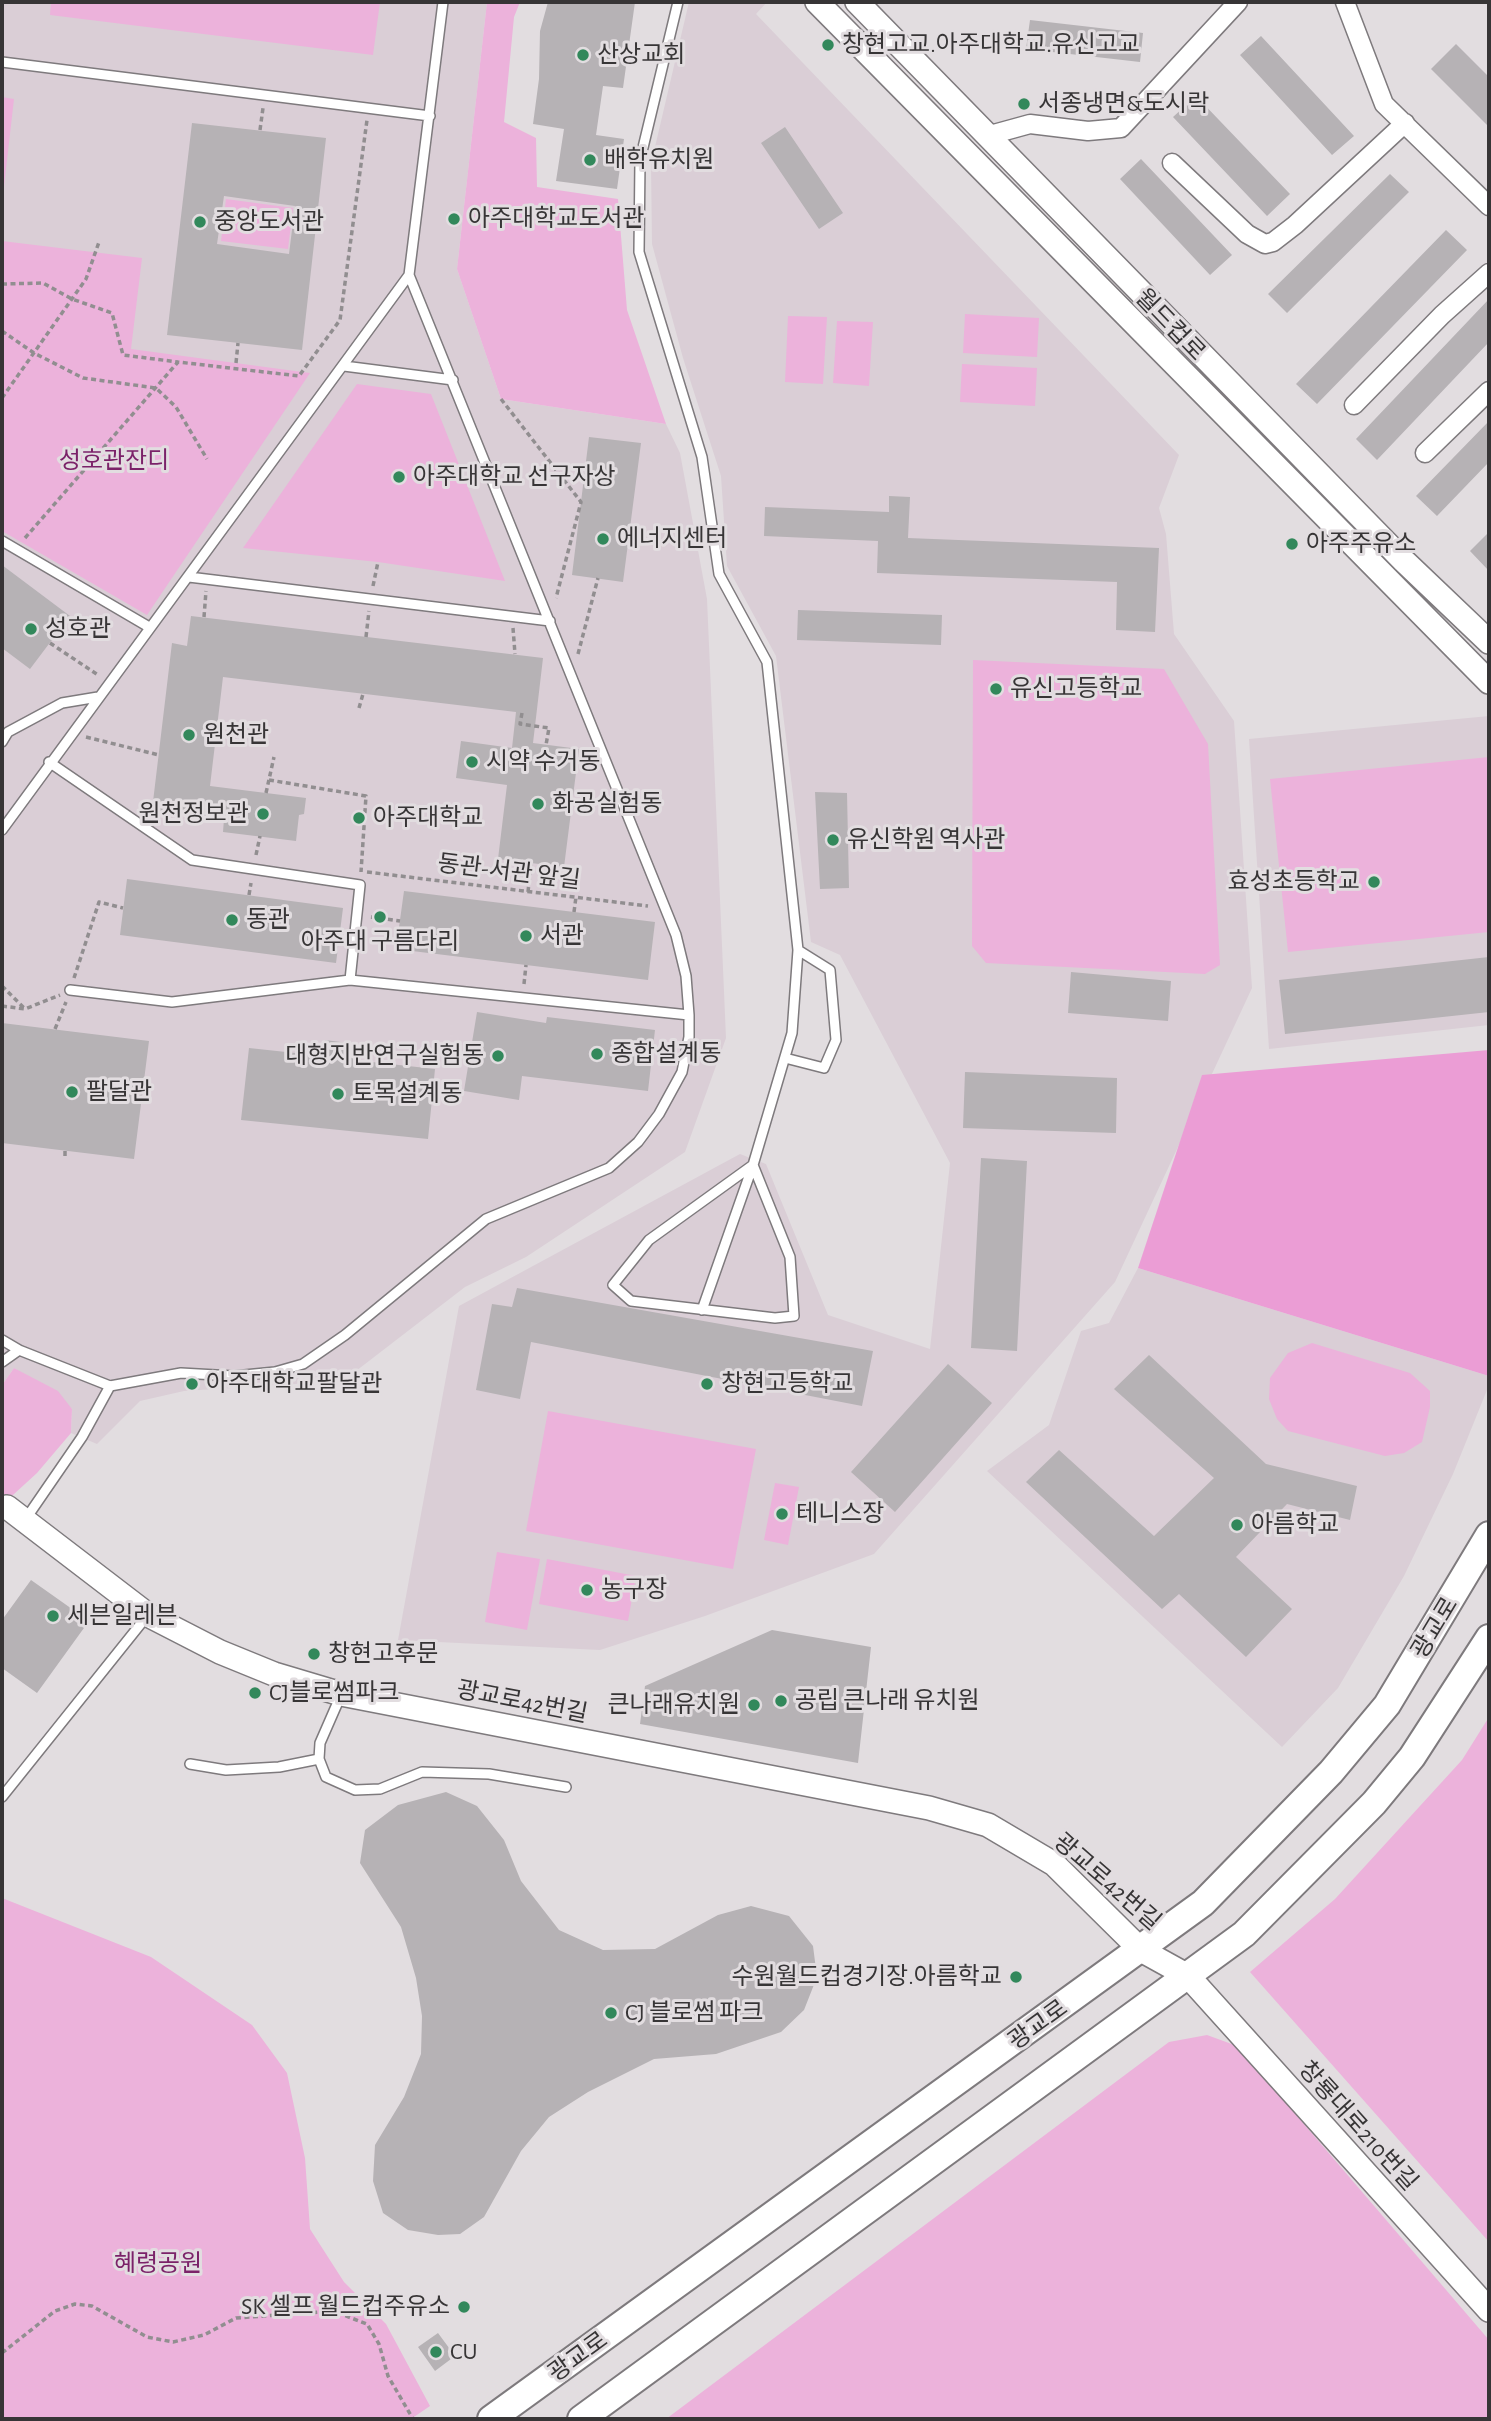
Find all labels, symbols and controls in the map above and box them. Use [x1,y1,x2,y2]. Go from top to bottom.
place label: 창현고교.아주대학교.유신고교 [842,31,1140,59]
marker: 창현고교.아주대학교.유신고교 [820,37,836,53]
place label: 산상교회 [597,41,685,69]
marker: 산상교회 [575,47,591,63]
place label: 서종냉면&도시락 [1038,90,1209,118]
marker: 서종냉면&도시락 [1016,96,1032,112]
place label: 배학유치원 [604,146,714,174]
marker: 배학유치원 [582,152,598,168]
place label: 아주대학교도서관 [468,205,645,233]
place label: 중앙도서관 [214,208,324,236]
marker: 아주대학교도서관 [446,211,462,227]
marker: 중앙도서관 [192,214,208,230]
street label: 월드컵로 [1129,283,1211,367]
park label: 성호관잔디 [59,447,169,475]
place label: 아주대학교 선구자상 [413,463,616,491]
marker: 아주대학교 선구자상 [391,469,407,485]
place label: 에너지센터 [617,525,727,553]
place label: 아주주유소 [1306,530,1416,558]
marker: 에너지센터 [595,531,611,547]
marker: 아주주유소 [1284,536,1300,552]
place label: 성호관 [45,615,111,643]
marker: 성호관 [23,621,39,637]
place label: 유신고등학교 [1010,675,1142,703]
marker: 유신고등학교 [988,681,1004,697]
place label: 원천관 [203,721,269,749]
marker: 원천관 [181,727,197,743]
place label: 시약 수거동 [486,748,600,776]
marker: 시약 수거동 [464,754,480,770]
place label: 화공실험동 [552,790,662,818]
marker: 화공실험동 [530,796,546,812]
place label: 원천정보관 [139,800,249,828]
place label: 아주대학교 [373,804,483,832]
marker: 원천정보관 [255,806,271,822]
marker: 아주대학교 [351,810,367,826]
place label: 유신학원 역사관 [847,826,1006,854]
marker: 유신학원 역사관 [825,832,841,848]
street label: 동관-서관 앞길 [436,849,582,895]
place label: 효성초등학교 [1228,868,1360,896]
marker: 효성초등학교 [1366,874,1382,890]
place label: 동관 [246,906,290,934]
marker: 아주대 구름다리 [372,909,388,925]
marker: 동관 [224,912,240,928]
place label: 서관 [540,922,584,950]
place label: 아주대 구름다리 [301,928,459,956]
marker: 서관 [518,928,534,944]
place label: 종합설계동 [611,1040,721,1068]
place label: 대형지반연구실험동 [285,1042,484,1070]
marker: 종합설계동 [589,1046,605,1062]
marker: 대형지반연구실험동 [490,1048,506,1064]
place label: 팔달관 [86,1078,152,1106]
place label: 토목설계동 [352,1080,462,1108]
marker: 팔달관 [64,1084,80,1100]
marker: 토목설계동 [330,1086,346,1102]
place label: 아주대학교팔달관 [206,1370,383,1398]
place label: 창현고등학교 [721,1370,853,1398]
marker: 아주대학교팔달관 [184,1376,200,1392]
marker: 창현고등학교 [699,1376,715,1392]
place label: 테니스장 [796,1500,884,1528]
marker: 테니스장 [774,1506,790,1522]
place label: 아름학교 [1251,1511,1339,1539]
marker: 아름학교 [1229,1517,1245,1533]
place label: 농구장 [601,1576,667,1604]
marker: 농구장 [579,1582,595,1598]
street label: 광교로 [1406,1592,1464,1664]
place label: 세븐일레븐 [67,1602,177,1630]
marker: 세븐일레븐 [45,1608,61,1624]
place label: 창현고후문 [328,1640,438,1668]
marker: 창현고후문 [306,1646,322,1662]
street label: 광교로42번길 [454,1675,590,1729]
place label: CJ블로썸파크 [269,1679,399,1707]
marker: CJ블로썸파크 [247,1685,263,1701]
place label: 공립 큰나래 유치원 [795,1687,980,1715]
place label: 큰나래유치원 [608,1691,740,1719]
marker: 공립 큰나래 유치원 [773,1693,789,1709]
marker: 큰나래유치원 [746,1697,762,1713]
street label: 광교로42번길 [1047,1828,1167,1936]
place label: 수원월드컵경기장.아름학교 [732,1963,1002,1991]
marker: 수원월드컵경기장.아름학교 [1008,1969,1024,1985]
street label: 광교로 [1003,1994,1073,2056]
place label: CJ 블로썸 파크 [625,1999,763,2027]
marker: CJ 블로썸 파크 [603,2005,619,2021]
street label: 창룡대로210번길 [1292,2055,1424,2197]
park label: 혜령공원 [114,2250,202,2278]
place label: SK 셀프 월드컵주유소 [241,2293,450,2321]
marker: SK 셀프 월드컵주유소 [456,2299,472,2315]
street label: 광교로 [543,2326,613,2388]
place label: CU [450,2338,478,2366]
marker: CU [428,2344,444,2360]

